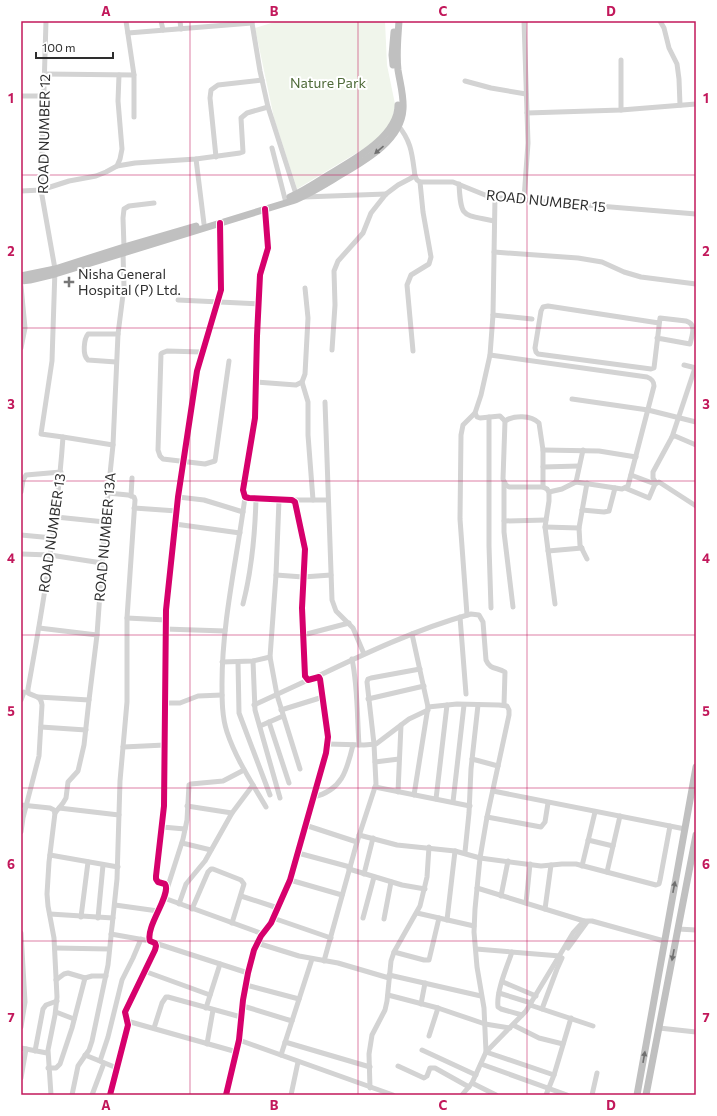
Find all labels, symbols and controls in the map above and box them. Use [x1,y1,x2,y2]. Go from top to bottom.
text: A [101,3,111,19]
text: B [270,3,279,19]
text: C [439,3,448,19]
text: D [606,3,616,19]
scale bar [36,34,113,60]
text: 100 m [42,40,76,54]
street label: ROAD NUMBER 12 [34,74,53,194]
park label: Nature Park [290,74,366,91]
text: 1 [8,90,14,106]
text: 1 [703,90,709,106]
one-way arrow [374,145,384,154]
street label: ROAD NUMBER 15 [485,186,607,215]
text: 2 [7,243,15,259]
text: 2 [702,243,710,259]
place label: Nisha General Hospital (P) Ltd. [78,265,181,298]
marker: Nisha General Hospital (P) Ltd. [63,276,75,288]
text: 3 [7,396,15,412]
text: 3 [702,396,710,412]
street label: ROAD NUMBER 13A [90,471,119,602]
street label: ROAD NUMBER 13 [35,472,68,594]
text: 4 [7,550,15,566]
text: 4 [702,550,710,566]
text: 5 [7,703,15,719]
text: 5 [702,703,710,719]
text: 6 [7,856,15,872]
text: 6 [702,856,710,872]
one-way arrow [672,881,678,893]
one-way arrow [669,949,675,961]
text: 7 [7,1009,15,1025]
text: 7 [702,1009,710,1025]
one-way arrow [641,1050,647,1063]
text: A [101,1097,111,1113]
text: B [270,1097,279,1113]
text: C [439,1097,448,1113]
text: D [606,1097,616,1113]

